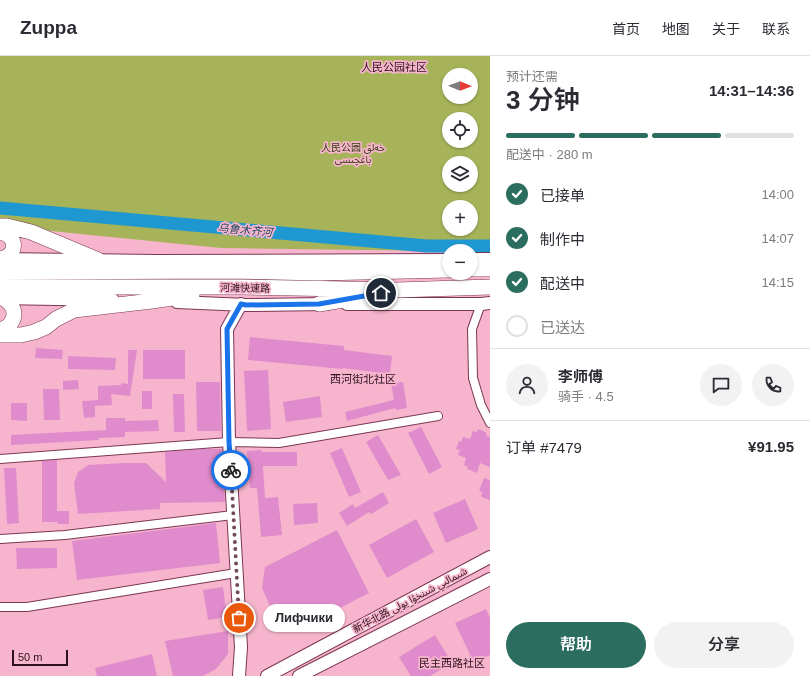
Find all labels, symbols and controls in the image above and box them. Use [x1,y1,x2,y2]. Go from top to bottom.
text: Zuppa [20,17,77,38]
text: 首页 [612,21,640,37]
text: 地图 [662,21,690,37]
text: 关于 [712,21,740,37]
text: 联系 [762,21,790,37]
district label: 人民公园社区 [361,61,427,73]
north arrow [442,68,478,104]
map controls [442,68,478,280]
text: 预计还需 [506,69,558,84]
text: 14:31–14:36 [709,82,794,99]
text: 3 分钟 [506,85,580,115]
button: locate [442,112,478,148]
park label: 人民公园 خەلق باغچىسى [321,142,385,166]
text: 配送中 · 280 m [506,147,593,162]
button: layers [442,156,478,192]
icon: check [506,183,528,205]
text: 已接单 [540,187,585,204]
text: 14:00 [761,187,794,202]
button: + [442,200,478,236]
water label: 乌鲁木齐河 [217,222,275,239]
icon: check [506,227,528,249]
text: 制作中 [540,231,585,248]
text: 14:07 [761,231,794,246]
button: − [442,244,478,280]
icon: check [506,271,528,293]
text: 配送中 [540,275,585,292]
text: 14:15 [761,275,794,290]
pin [364,276,398,310]
street label: 河滩快速路 [220,282,270,294]
icon: home [370,282,392,304]
text: 已送达 [540,319,585,336]
button: person [506,364,548,406]
button: chat [700,364,742,406]
button: phone [752,364,794,406]
text: 李师傅 [558,368,603,385]
district label: 西河街北社区 [330,373,396,385]
text: 骑手 · 4.5 [558,389,614,404]
text: ¥91.95 [748,438,794,455]
text: 订单 #7479 [506,439,582,456]
courier [211,450,251,490]
icon: bike [220,459,242,481]
street label: 新华北路 شىمالىي شىنخۇا يولى [351,565,470,637]
pin [222,601,256,635]
callout: Лифчики [263,604,345,632]
icon: bag [228,607,250,629]
text: Лифчики [275,610,333,625]
button: 帮助 [506,622,646,668]
button: 分享 [654,622,794,668]
scale bar [12,648,68,667]
text: 50 m [18,651,42,663]
district label: 民主西路社区 [419,657,485,669]

